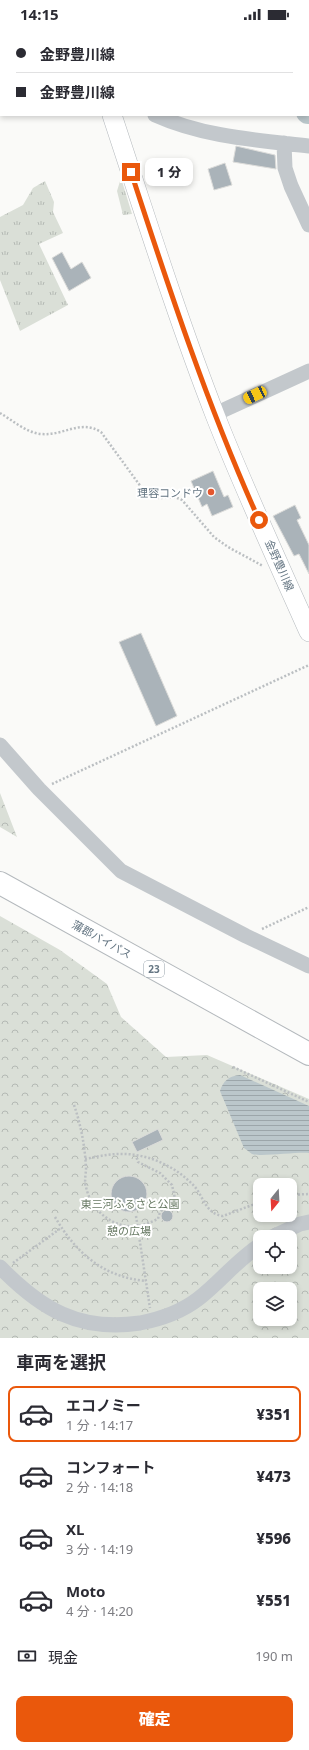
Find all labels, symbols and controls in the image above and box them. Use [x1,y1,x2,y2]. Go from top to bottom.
text: 14:15 [20,4,59,24]
text: 金野豊川線 [40,44,115,64]
text: 金野豊川線 [40,82,115,102]
callout: 1 分 [145,158,193,186]
route end [122,163,140,181]
text: 1 分 [157,163,181,181]
car [242,384,268,406]
place label: 理容コンドウ [137,485,203,500]
marker: 理容コンドウ [206,487,216,497]
route start [250,511,268,529]
street label: 金野豊川線 [262,537,298,593]
street label: 蒲郡バイパス [70,916,134,962]
road number: 23 [144,961,164,977]
north arrow [253,1178,297,1222]
map controls [253,1178,297,1326]
park label: 東三河ふるさと公園 [81,1196,180,1211]
park label: 憩の広場 [107,1223,151,1238]
button: locate [253,1230,297,1274]
button: layers [253,1282,297,1326]
text: 車両を選択 [16,1350,106,1374]
text: エコノミー [66,1395,141,1415]
icon: car [18,1396,54,1432]
text: ¥351 [256,1404,291,1424]
text: 1 分 · 14:17 [66,1416,133,1434]
text: コンフォート [66,1457,156,1477]
icon: car [18,1458,54,1494]
text: ¥473 [256,1466,291,1486]
text: 2 分 · 14:18 [66,1478,133,1496]
text: XL [66,1519,84,1539]
icon: car [18,1520,54,1556]
text: ¥596 [256,1528,291,1548]
text: 3 分 · 14:19 [66,1540,133,1558]
text: Moto [66,1581,105,1601]
icon: car [18,1582,54,1618]
text: ¥551 [256,1590,291,1610]
text: 4 分 · 14:20 [66,1602,133,1620]
icon: cash [16,1645,38,1667]
text: 現金 [48,1647,78,1667]
text: 190 m [255,1647,293,1665]
button: 確定 [16,1696,293,1742]

